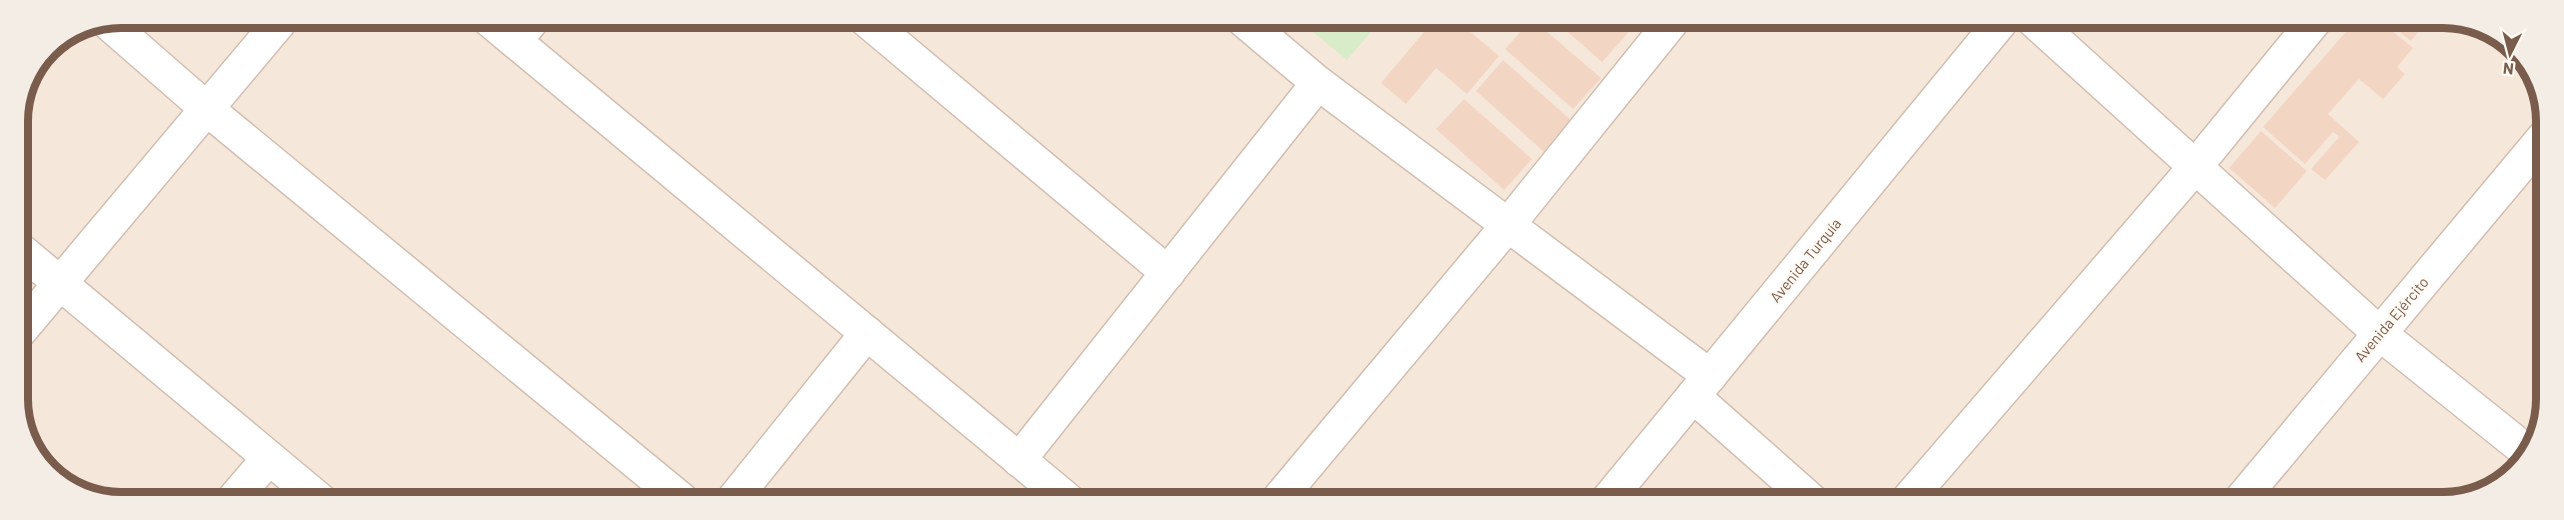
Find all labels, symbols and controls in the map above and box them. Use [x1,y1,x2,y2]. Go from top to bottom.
north arrow [2480,24,2540,84]
text: N [2502,59,2515,79]
street label: Avenida Turquía [1766,214,1844,306]
street label: Avenida Ejército [2350,273,2432,365]

